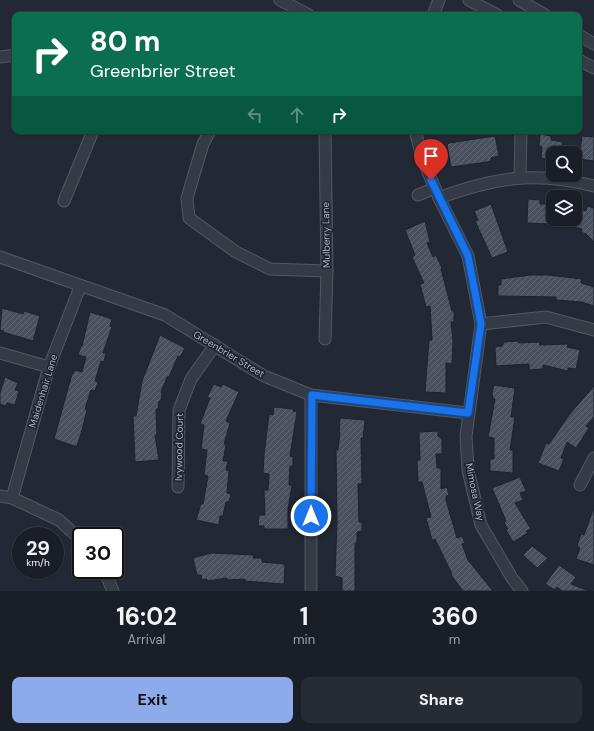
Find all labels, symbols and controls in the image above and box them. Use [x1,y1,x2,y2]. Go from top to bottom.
text: 80 m [90,23,160,60]
icon: right [24,28,76,80]
text: Greenbrier Street [90,59,236,83]
icon: left [244,104,266,126]
icon: ahead [286,104,308,126]
icon: right [328,104,350,126]
pin [414,139,448,180]
icon: arrive [420,145,442,167]
map controls [546,146,582,226]
button: search [546,146,582,182]
button: layers [546,190,582,226]
street label: Mulberry Lane [319,202,333,268]
street label: Greenbrier Street [191,328,267,380]
street label: Maidenhair Lane [26,352,60,429]
street label: Ivywood Court [172,413,186,481]
street label: Mimosa Way [463,462,488,523]
position arrow [290,495,332,537]
speed limit sign: 30 [72,527,124,579]
text: 29 [26,535,50,561]
text: km/h [26,556,50,569]
text: 16:02 [116,601,177,632]
text: 1 [300,601,308,632]
text: 360 [431,601,478,632]
text: Arrival [128,631,165,648]
text: min [293,631,315,648]
text: m [449,631,460,648]
button: Exit [12,677,293,723]
button: Share [301,677,582,723]

